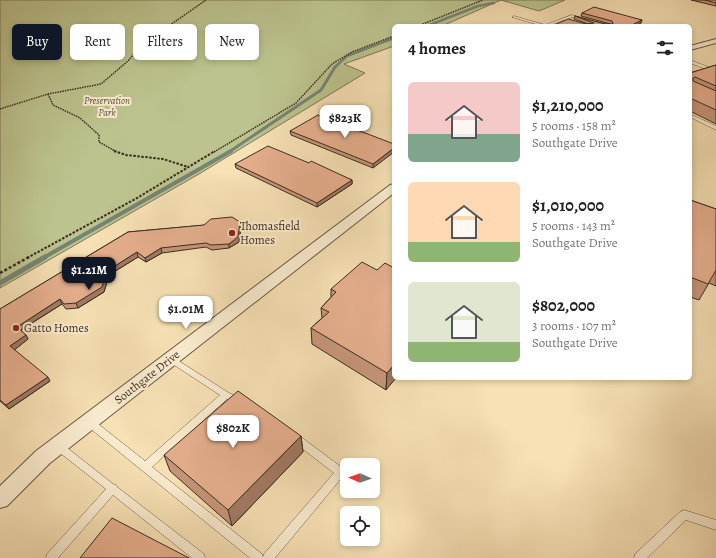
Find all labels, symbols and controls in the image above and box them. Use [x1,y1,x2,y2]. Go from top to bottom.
chip: Buy [12,24,62,60]
chip: Rent [70,24,125,60]
chip: Filters [133,24,197,60]
chip: New [205,24,259,60]
text: 4 homes [408,37,466,60]
icon: filters [654,37,676,59]
park label: Preservation Park [84,94,130,119]
text: $1,210,000 [532,94,604,117]
icon: home [440,98,488,146]
pin: $823K [317,105,373,139]
text: $823K [329,109,361,126]
text: 5 rooms · 158 m² [532,117,616,134]
text: Southgate Drive [532,134,618,151]
text: $1,010,000 [532,194,604,217]
icon: home [440,198,488,246]
text: 5 rooms · 143 m² [532,217,615,234]
place label: Thomasfield Homes [240,218,301,248]
marker: Thomasfield Homes [227,228,237,238]
text: Southgate Drive [532,234,618,251]
pin: $1.21M [56,257,122,291]
text: $1.21M [71,261,107,278]
text: $802,000 [532,294,595,317]
pin: $1.01M [153,296,219,330]
icon: home [440,298,488,346]
text: $1.01M [168,300,204,317]
text: 3 rooms · 107 m² [532,317,616,334]
place label: Gatto Homes [24,320,89,336]
marker: Gatto Homes [11,323,21,333]
text: Southgate Drive [532,334,618,351]
street label: Southgate Drive [111,346,183,408]
pin: $802K [205,415,261,449]
text: $802K [216,419,250,436]
north arrow [340,458,380,498]
map controls [340,458,380,546]
button: locate [340,506,380,546]

